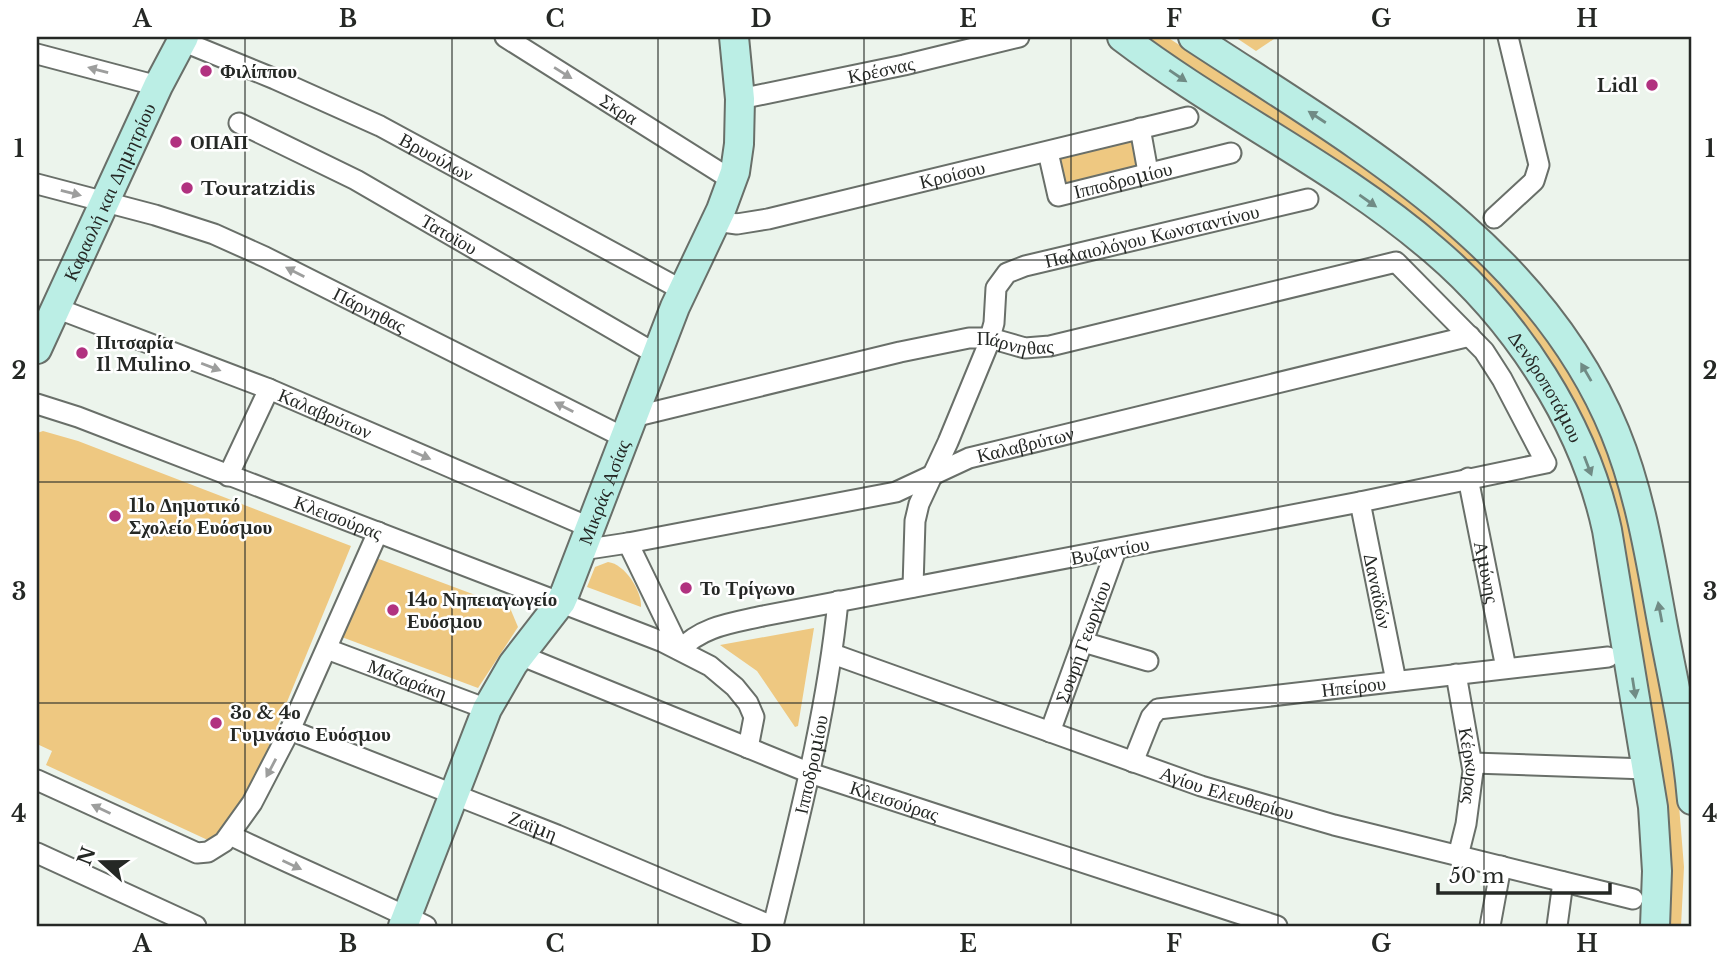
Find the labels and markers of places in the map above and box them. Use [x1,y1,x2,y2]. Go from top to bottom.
place label: Φιλίππου [220,60,297,83]
marker: Φιλίππου [198,63,214,79]
place label: Lidl [1597,74,1638,97]
marker: Lidl [1644,77,1660,93]
place label: ΟΠΑΠ [190,131,248,154]
marker: ΟΠΑΠ [168,134,184,150]
place label: Touratzidis [201,177,316,200]
marker: Touratzidis [179,180,195,196]
place label: Πιτσαρία Il Mulino [96,331,191,376]
marker: Πιτσαρία Il Mulino [74,345,90,361]
place label: 11ο Δημοτικό Σχολείο Ευόσμου [129,494,273,539]
marker: 11ο Δημοτικό Σχολείο Ευόσμου [107,508,123,524]
place label: Το Τρίγωνο [700,577,795,600]
marker: Το Τρίγωνο [678,580,694,596]
place label: 14ο Νηπειαγωγείο Ευόσμου [407,588,557,633]
marker: 14ο Νηπειαγωγείο Ευόσμου [385,602,401,618]
place label: 3ο & 4ο Γυμνάσιο Ευόσμου [230,701,391,746]
marker: 3ο & 4ο Γυμνάσιο Ευόσμου [208,715,224,731]

